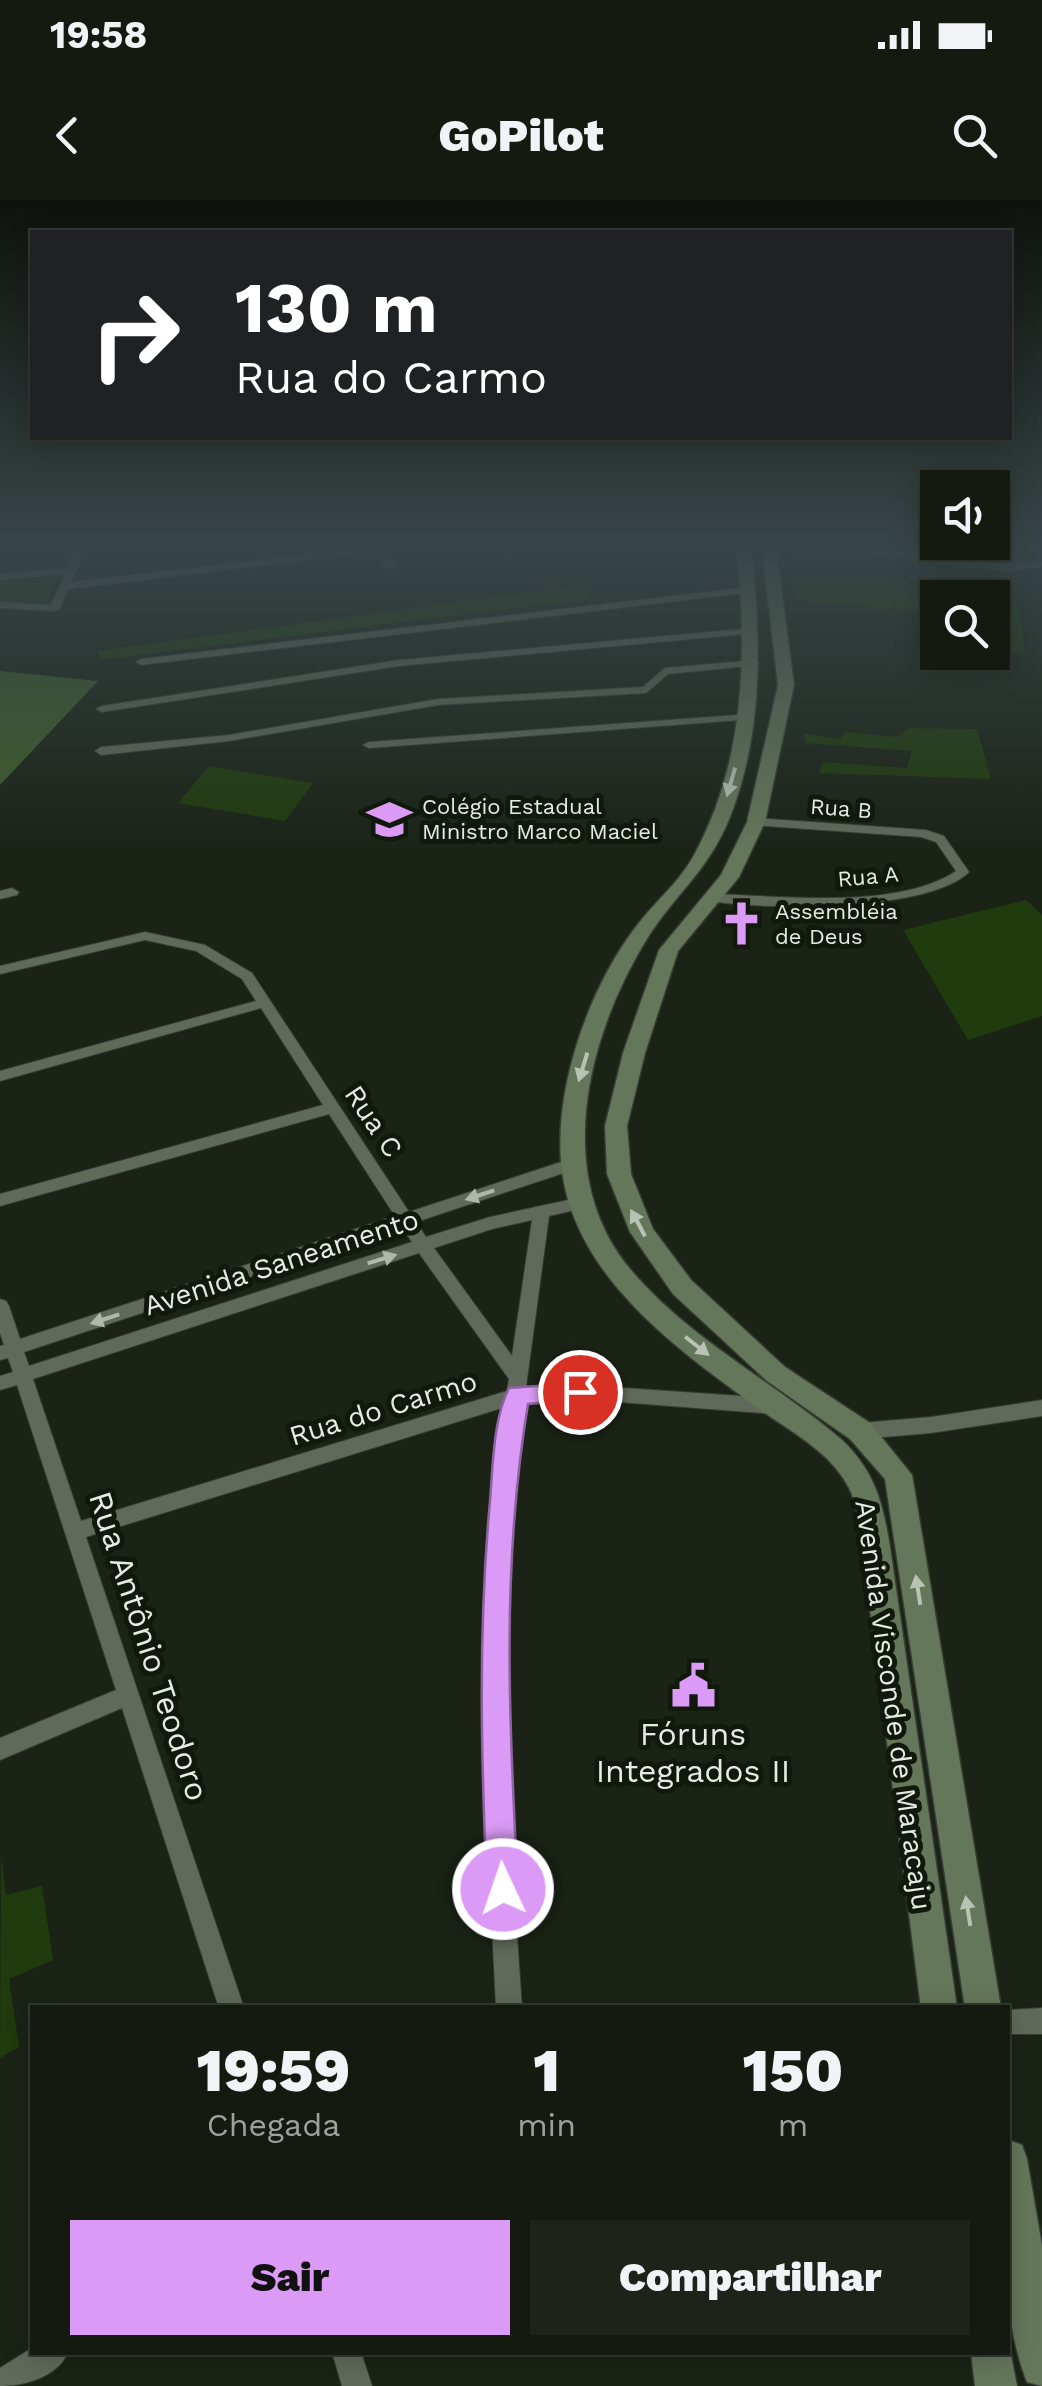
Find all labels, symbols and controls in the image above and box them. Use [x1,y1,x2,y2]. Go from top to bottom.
text: 19:58 [50,13,147,57]
icon: back [40,108,95,163]
icon: search [947,108,1002,163]
text: GoPilot [438,109,604,162]
text: 130 m [235,267,438,349]
icon: right [70,270,200,400]
text: Rua do Carmo [235,351,547,404]
map controls [920,470,1010,670]
button: sound [920,470,1010,560]
button: search [920,580,1010,670]
one-way arrow [723,767,738,797]
place label: Colégio Estadual Ministro Marco Maciel [422,794,658,844]
street label: Rua B [809,794,873,823]
school or university icon: Colégio Estadual Ministro Marco Maciel [365,795,413,843]
street label: Rua A [837,861,900,892]
place label: Assembléia de Deus [775,899,898,949]
church icon: Assembléia de Deus [718,900,766,948]
one-way arrow [575,1053,590,1083]
street label: Rua C [338,1079,410,1163]
one-way arrow [465,1188,495,1203]
street label: Avenida Saneamento [140,1202,423,1322]
one-way arrow [630,1209,647,1237]
one-way arrow [367,1251,398,1266]
one-way arrow [90,1312,120,1327]
one-way arrow [684,1336,710,1356]
pin [538,1350,623,1435]
street label: Rua do Carmo [285,1364,481,1453]
icon: arrive [553,1365,608,1420]
street label: Rua Antônio Teodoro [81,1487,217,1805]
street label: Avenida Visconde de Maracaju [848,1498,939,1912]
one-way arrow [910,1574,925,1605]
public building icon: Fóruns Integrados II [669,1662,717,1710]
place label: Fóruns Integrados II [596,1715,790,1790]
position arrow [451,1837,555,1941]
one-way arrow [960,1895,976,1926]
text: 19:59 [197,2035,351,2106]
text: 1 [533,2035,560,2106]
text: 150 [743,2035,843,2106]
text: Chegada [207,2106,340,2144]
text: min [517,2106,576,2144]
text: m [778,2106,808,2144]
button: Sair [70,2220,510,2335]
button: Compartilhar [530,2220,970,2335]

